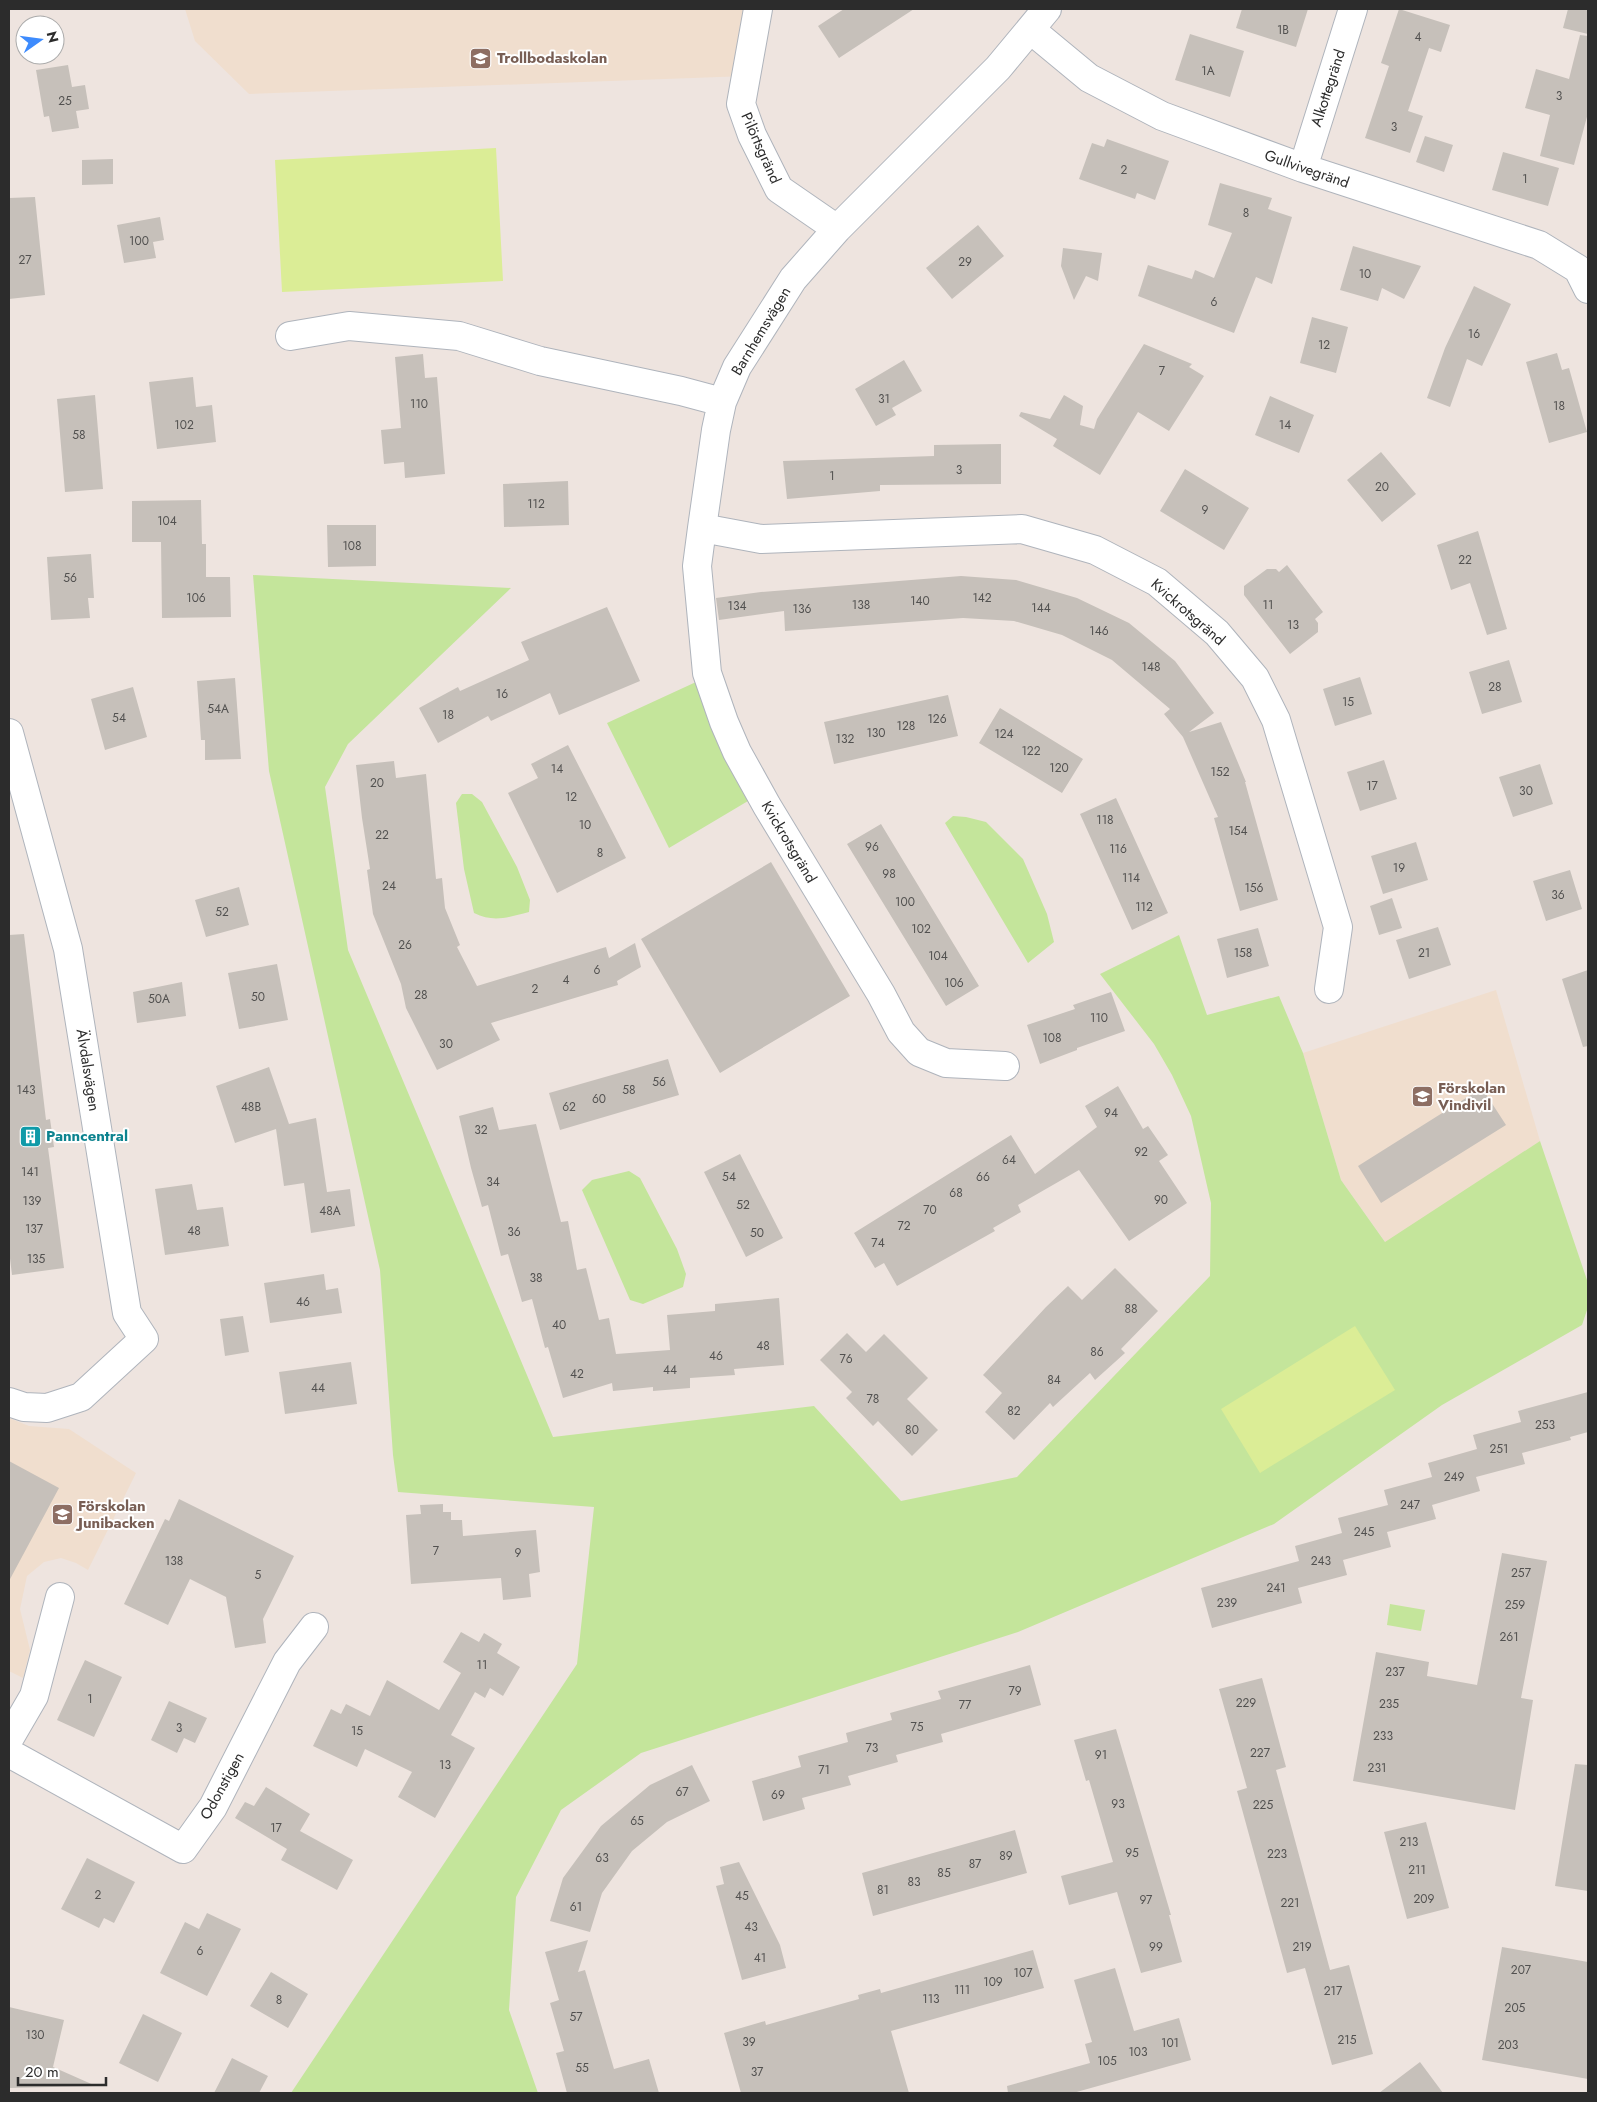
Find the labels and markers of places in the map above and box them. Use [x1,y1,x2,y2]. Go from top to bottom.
school or university icon: Trollbodaskolan [469,46,493,70]
place label: Trollbodaskolan [497,47,607,69]
place label: Förskolan Vindivil [1437,1077,1506,1116]
school or university icon: Förskolan Vindivil [1410,1085,1434,1109]
building icon: Panncentral [18,1124,42,1148]
place label: Panncentral [46,1125,128,1147]
place label: Förskolan Junibacken [75,1495,155,1534]
school or university icon: Förskolan Junibacken [50,1503,74,1527]

